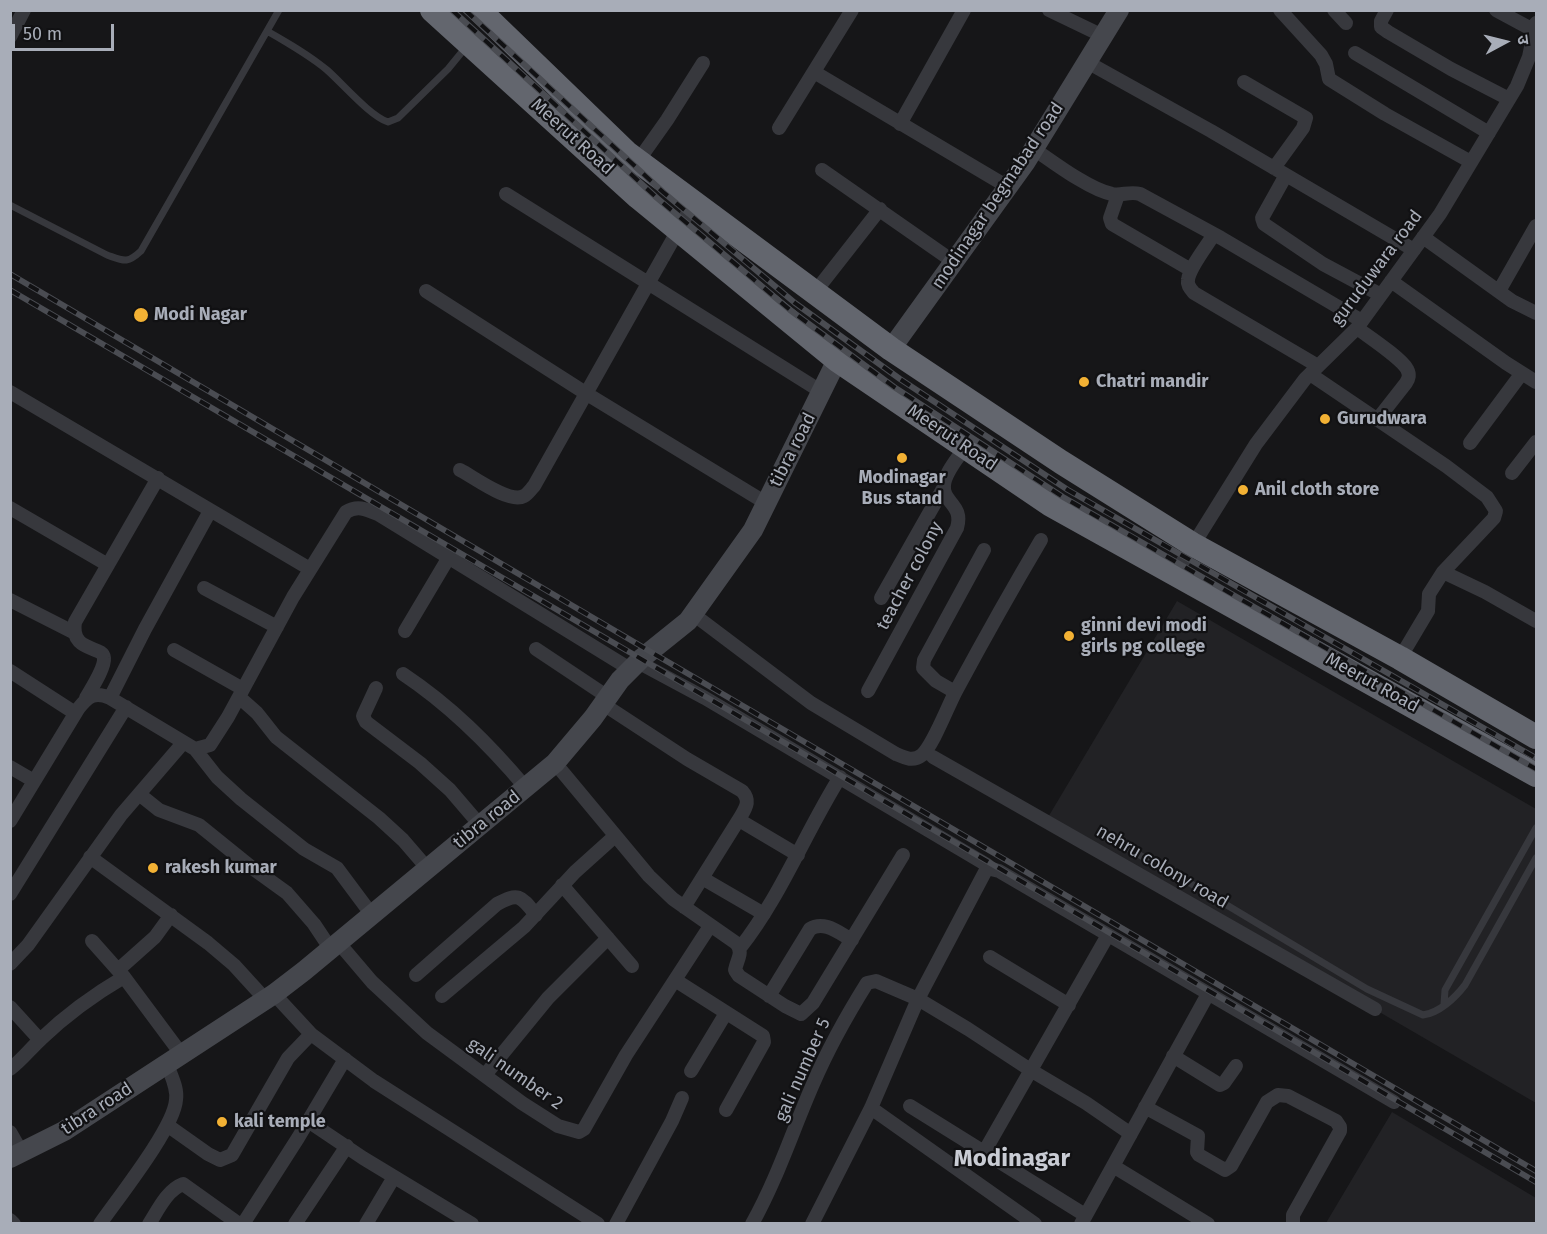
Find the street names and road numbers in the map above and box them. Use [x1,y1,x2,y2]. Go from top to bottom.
street label: Meerut Road [526,94,618,180]
street label: modinagar begmabad road [927,98,1069,294]
street label: guruduwara road [1327,206,1427,330]
street label: Meerut Road [903,400,1001,476]
street label: tibra road [765,409,821,491]
street label: teacher colony [872,518,948,634]
street label: Meerut Road [1321,648,1423,718]
street label: tibra road [449,786,525,854]
street label: nehru colony road [1092,820,1232,914]
street label: gali number 5 [770,1015,836,1125]
street label: gali number 2 [463,1033,567,1115]
street label: tibra road [57,1078,137,1140]

